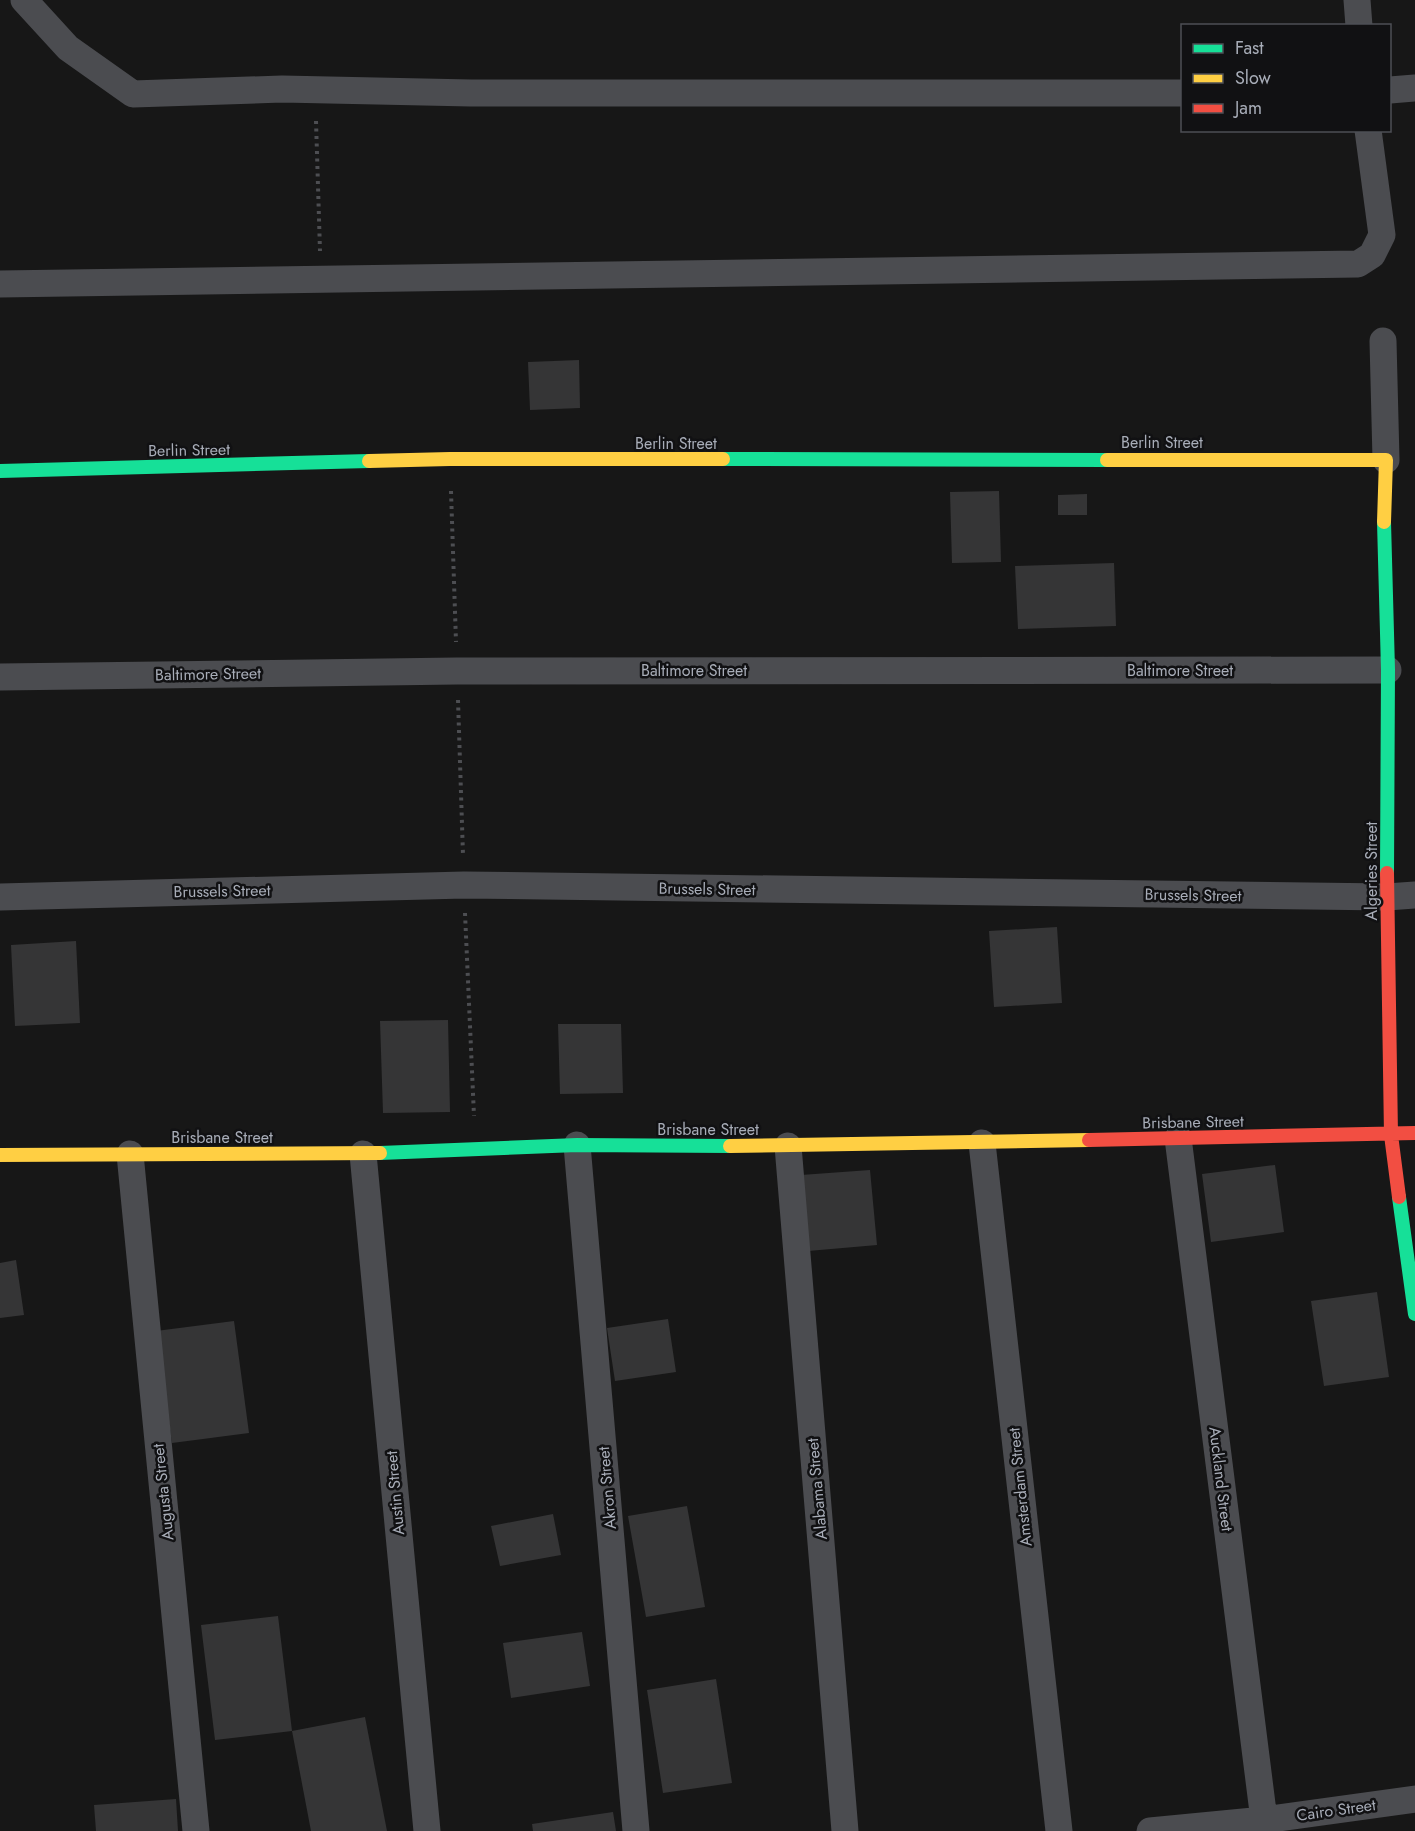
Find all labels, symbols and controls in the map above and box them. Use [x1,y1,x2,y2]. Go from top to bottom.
legend [1181,24,1391,132]
text: Fast [1235,35,1264,61]
text: Slow [1235,65,1272,91]
text: Jam [1233,95,1262,121]
street label: Berlin Street [1121,431,1203,454]
street label: Berlin Street [635,432,717,455]
street label: Berlin Street [148,438,230,462]
street label: Baltimore Street [641,659,747,682]
street label: Baltimore Street [1127,659,1233,682]
street label: Baltimore Street [155,662,261,686]
street label: Algeries Street [1360,821,1383,920]
street label: Brussels Street [658,877,756,901]
street label: Brussels Street [173,879,271,903]
street label: Brussels Street [1144,883,1242,907]
street label: Brisbane Street [1142,1110,1244,1134]
street label: Brisbane Street [657,1118,759,1141]
street label: Brisbane Street [171,1126,273,1149]
street label: Auckland Street [1203,1425,1239,1533]
street label: Amsterdam Street [1002,1426,1038,1548]
street label: Alabama Street [801,1437,833,1541]
street label: Augusta Street [146,1442,180,1541]
street label: Akron Street [592,1446,622,1530]
street label: Austin Street [380,1450,410,1536]
street label: Cairo Street [1295,1793,1377,1827]

